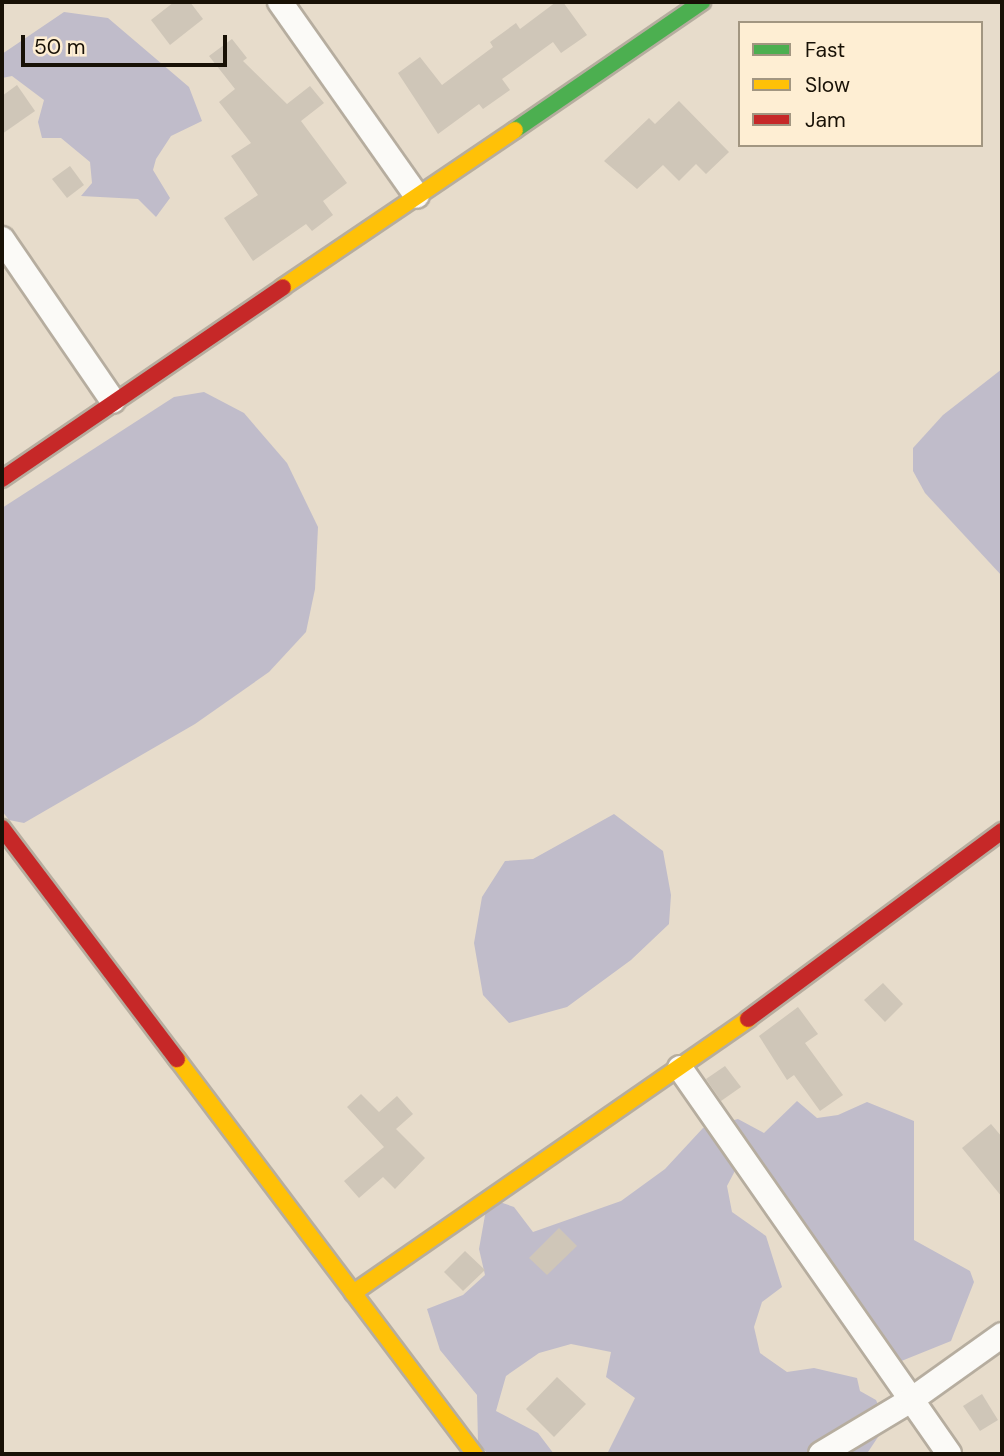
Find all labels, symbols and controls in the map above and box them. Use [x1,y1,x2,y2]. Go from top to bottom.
scale bar [24,21,231,65]
legend [738,21,983,147]
text: 50 m [34,33,85,61]
text: Fast [805,36,845,64]
text: Slow [805,71,850,99]
text: Jam [805,106,846,134]

